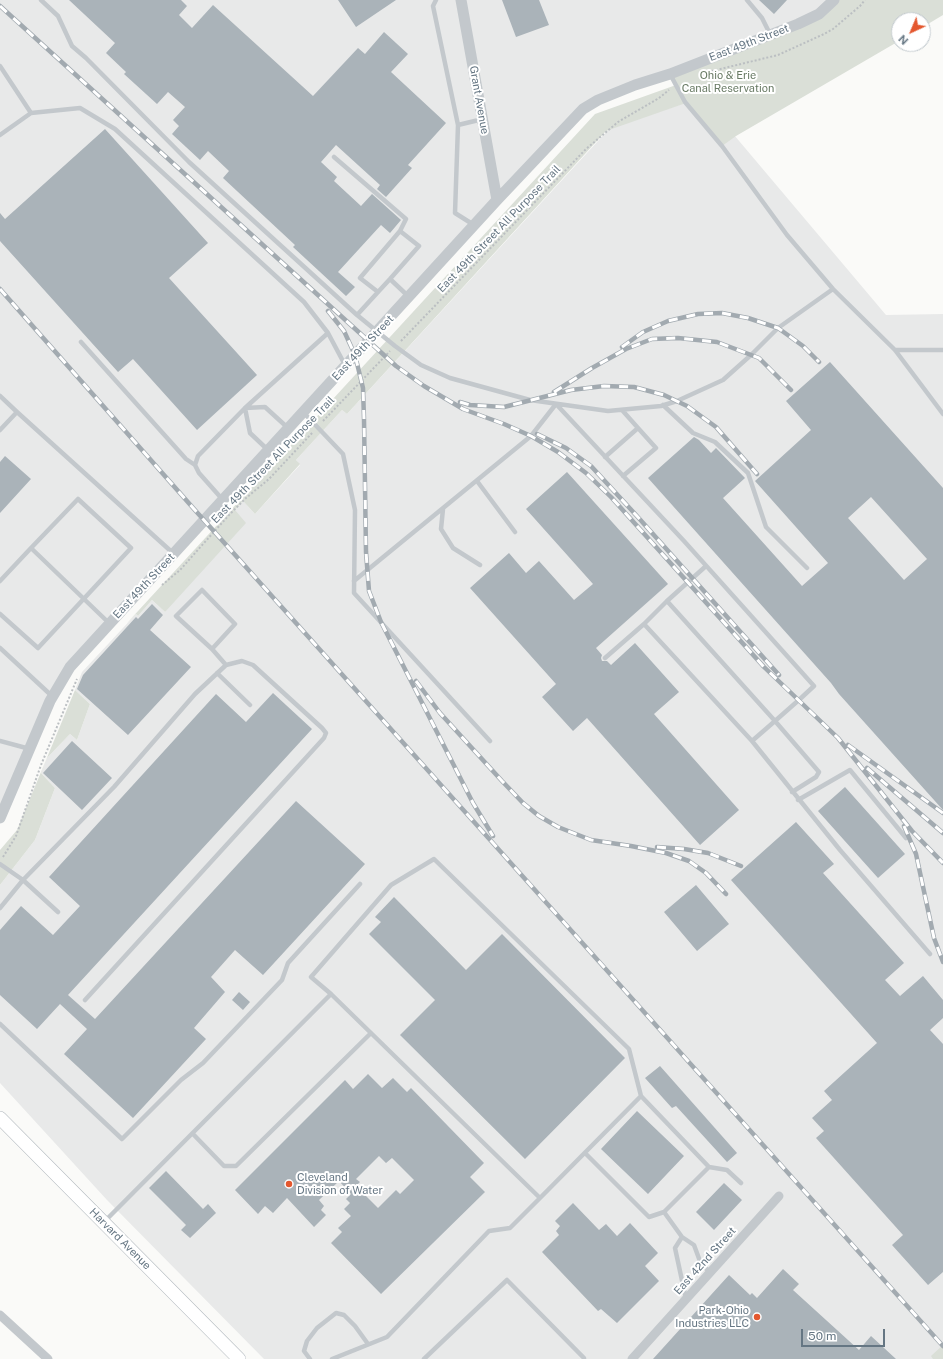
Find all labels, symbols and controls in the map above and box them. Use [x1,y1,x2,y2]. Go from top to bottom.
north arrow [891,12,931,52]
street label: East 49th Street [707,22,791,64]
text: N [896,33,911,47]
street label: Grant Avenue [467,65,491,135]
park label: Ohio & Erie Canal Reservation [682,69,774,95]
street label: East 49th Street All Purpose Trail [435,163,563,295]
street label: East 49th Street [329,313,397,383]
street label: East 49th Street All Purpose Trail [209,394,337,526]
street label: East 49th Street [110,551,178,621]
place label: Cleveland Division of Water [297,1171,383,1197]
marker: Cleveland Division of Water [284,1179,294,1189]
street label: Harvard Avenue [86,1205,154,1273]
street label: East 42nd Street [671,1224,739,1298]
place label: Park-Ohio Industries LLC [675,1304,749,1330]
marker: Park-Ohio Industries LLC [752,1312,762,1322]
scale bar [803,1321,887,1347]
text: 50 m [808,1329,836,1343]

